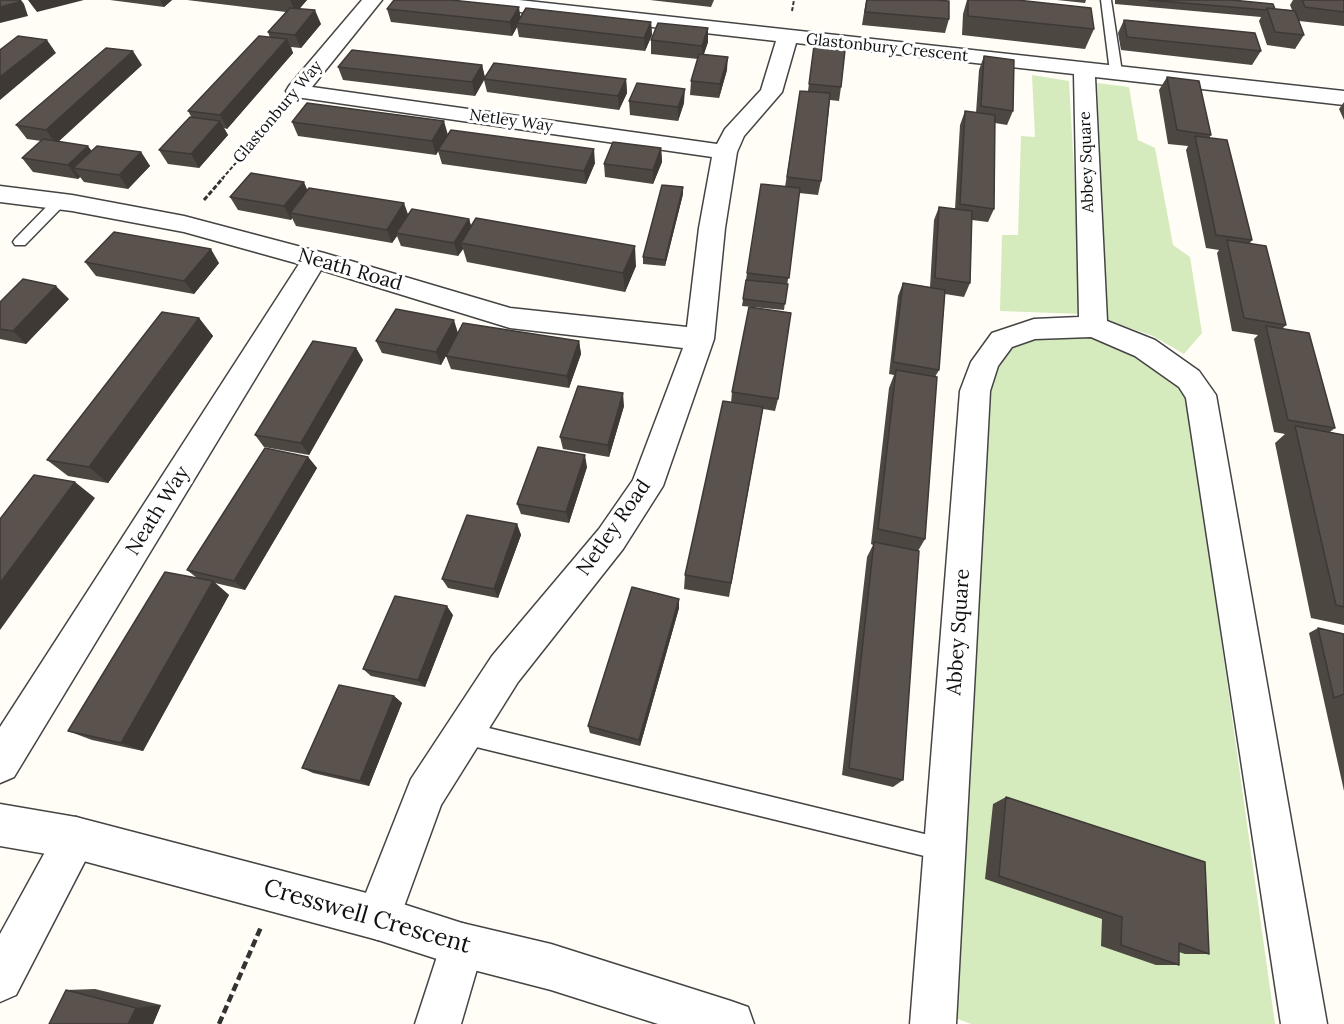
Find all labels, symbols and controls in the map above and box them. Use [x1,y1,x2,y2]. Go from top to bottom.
street label: Glastonbury Crescent [805,30,969,66]
street label: Glastonbury Way [230,57,326,167]
street label: Netley Way [468,106,554,136]
street label: Abbey Square [1076,111,1098,213]
street label: Neath Road [295,244,405,296]
street label: Neath Way [121,462,195,560]
street label: Netley Road [572,475,656,581]
street label: Abbey Square [943,568,975,696]
street label: Cresswell Crescent [260,874,474,960]

